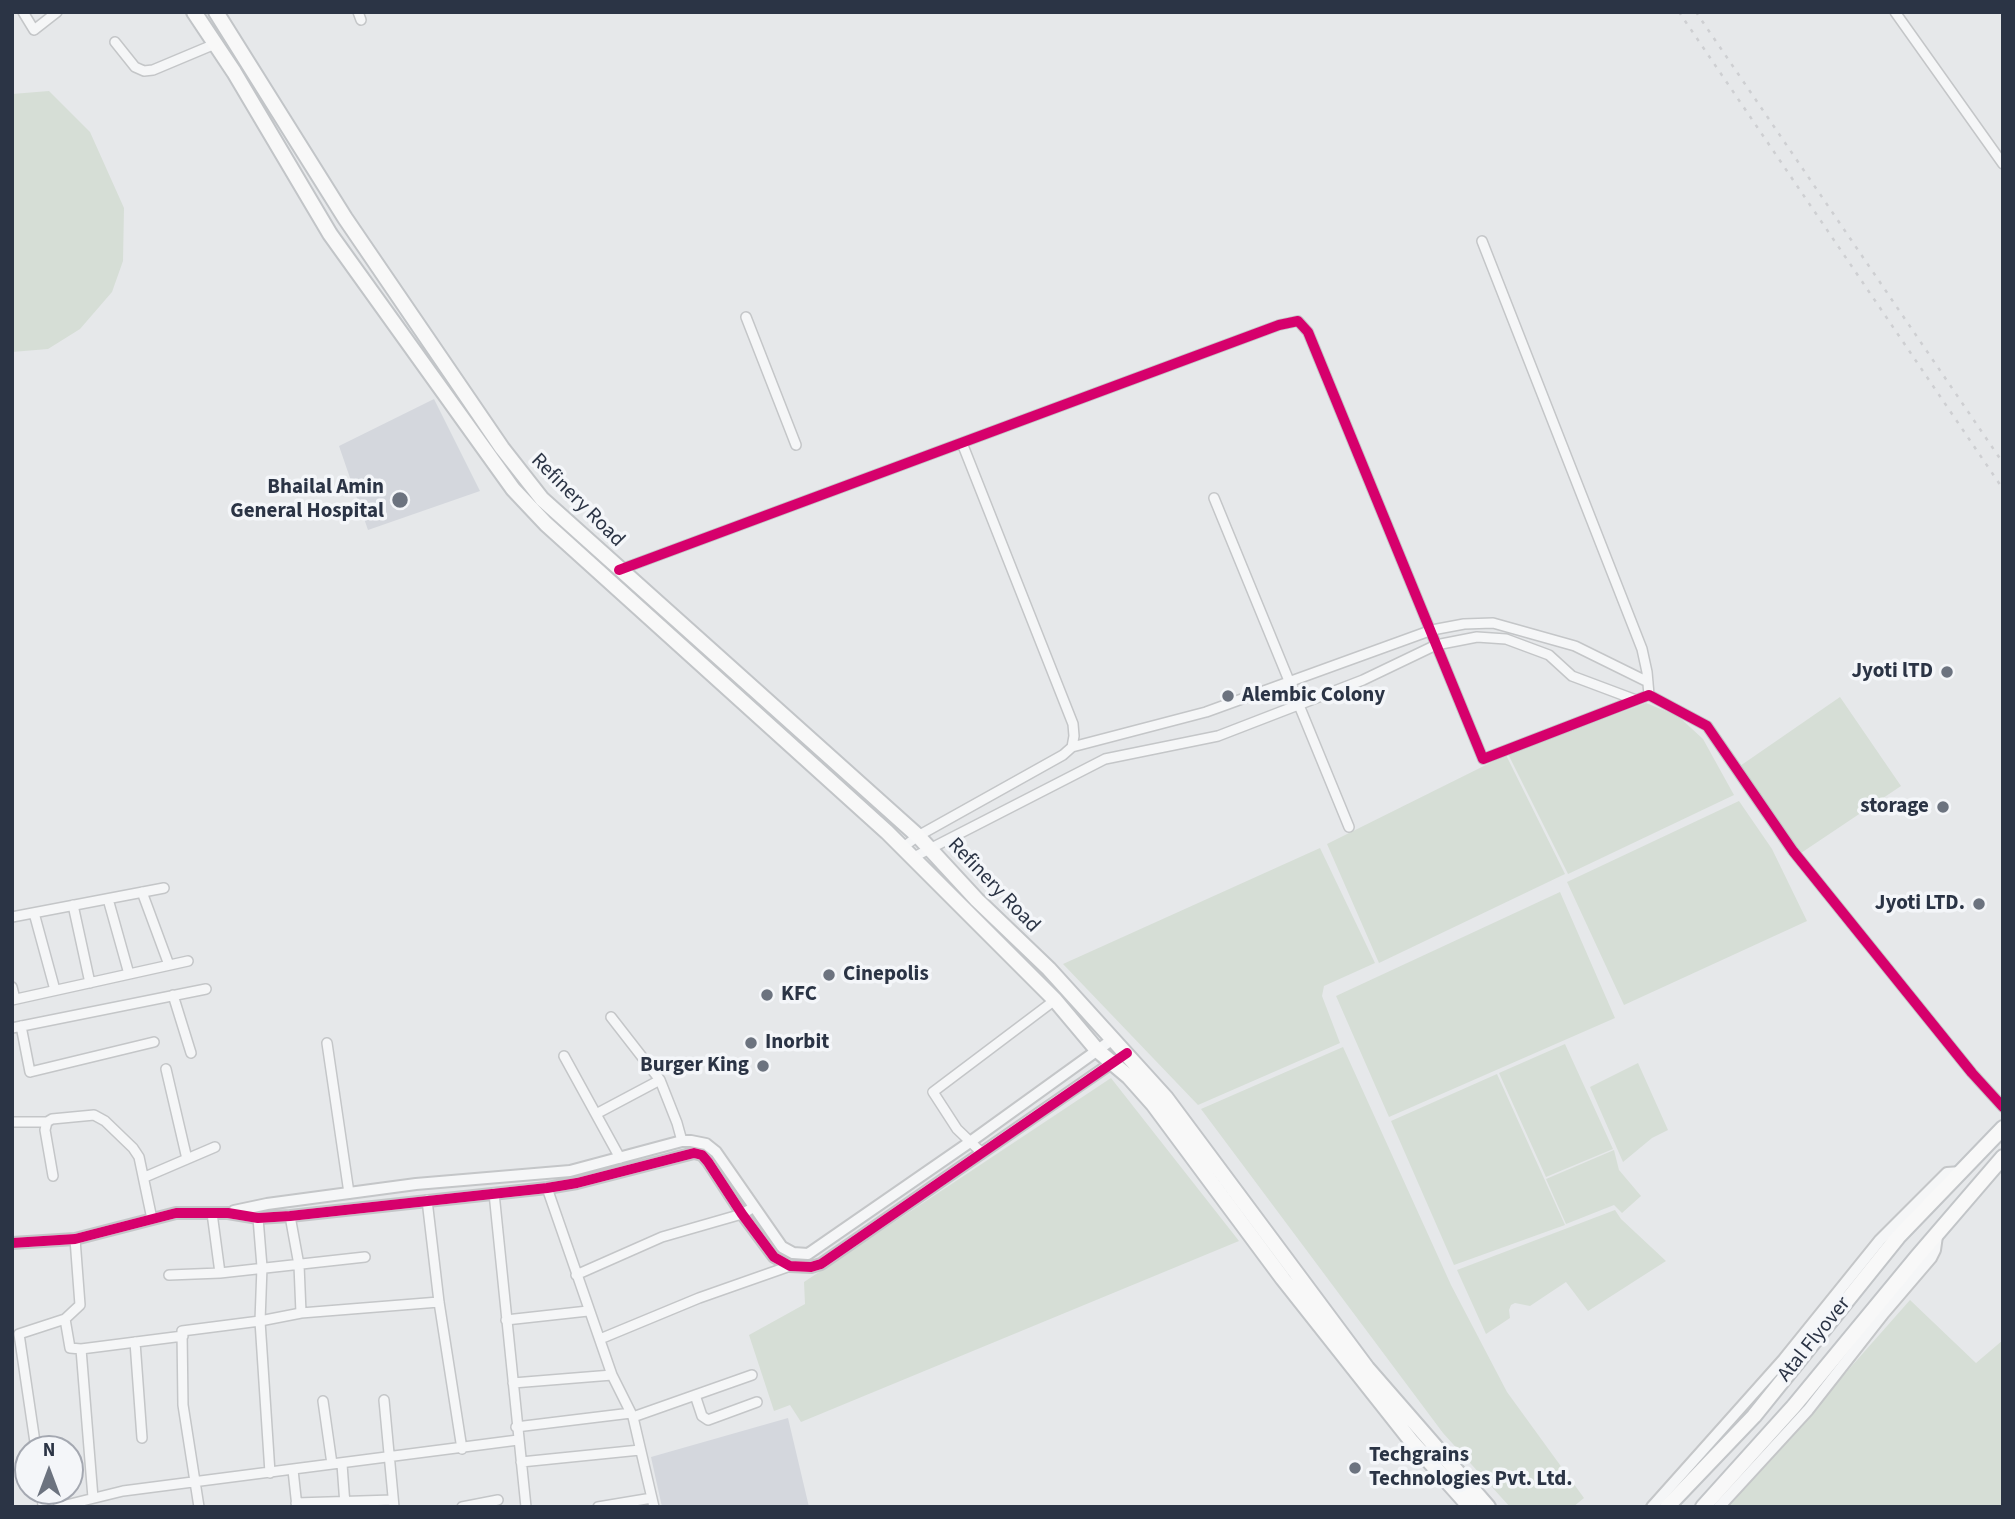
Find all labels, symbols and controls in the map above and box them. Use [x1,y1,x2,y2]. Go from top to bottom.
street label: Refinery Road [525,449,629,553]
place label: Bhailal Amin General Hospital [230,475,384,525]
marker: Bhailal Amin General Hospital [390,490,410,510]
place label: Jyoti lTD [1851,659,1933,685]
marker: Jyoti lTD [1939,664,1955,680]
place label: Alembic Colony [1242,683,1385,709]
marker: Alembic Colony [1220,688,1236,704]
place label: storage [1860,794,1929,820]
marker: storage [1935,799,1951,815]
street label: Refinery Road [941,833,1045,939]
place label: Jyoti LTD. [1875,891,1965,917]
marker: Jyoti LTD. [1971,896,1987,912]
place label: Cinepolis [843,962,929,988]
marker: Cinepolis [821,967,837,983]
place label: KFC [781,982,817,1008]
marker: KFC [759,987,775,1003]
place label: Inorbit [765,1030,829,1056]
marker: Inorbit [743,1035,759,1051]
place label: Burger King [640,1053,749,1079]
marker: Burger King [755,1058,771,1074]
street label: Atal Flyover [1773,1292,1857,1388]
north arrow [14,1435,84,1505]
text: N [43,1437,55,1464]
place label: Techgrains Technologies Pvt. Ltd. [1369,1443,1573,1493]
marker: Techgrains Technologies Pvt. Ltd. [1347,1460,1363,1476]

